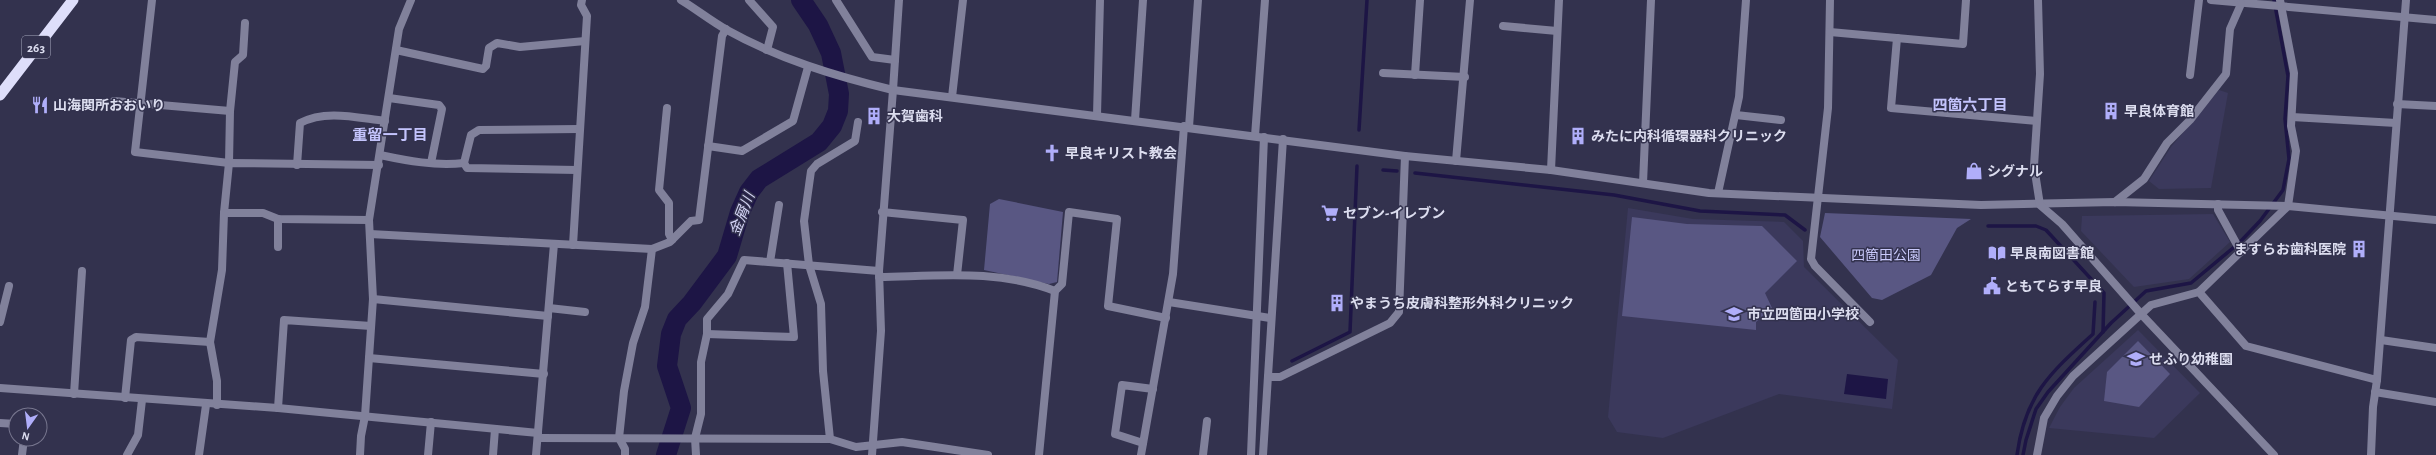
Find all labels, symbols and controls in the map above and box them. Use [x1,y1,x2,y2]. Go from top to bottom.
road number: 263 [22,36,50,58]
restaurant icon: 山海関所おおいり [30,95,50,115]
district label: 四箇六丁目 [1932,97,2008,113]
place label: 山海関所おおいり [53,98,165,113]
building icon: 早良体育館 [2101,101,2121,121]
place label: 早良体育館 [2124,104,2194,119]
building icon: 大賀歯科 [864,106,884,126]
place label: 大賀歯科 [887,109,943,124]
building icon: みたに内科循環器科クリニック [1568,126,1588,146]
district label: 重留一丁目 [352,127,428,143]
place label: みたに内科循環器科クリニック [1591,129,1787,144]
church icon: 早良キリスト教会 [1042,143,1062,163]
place label: 早良キリスト教会 [1065,146,1177,161]
shop icon: シグナル [1964,161,1984,181]
place label: シグナル [1987,163,2043,179]
water label: 金屑川 [726,188,758,238]
supermarket icon: セブン-イレブン [1320,203,1340,223]
place label: セブン-イレブン [1343,205,1445,221]
building icon: ますらお歯科医院 [2349,239,2369,259]
place label: ますらお歯科医院 [2234,242,2346,257]
library icon: 早良南図書館 [1987,243,2007,263]
place label: 早良南図書館 [2010,246,2094,261]
park label: 四箇田公園 [1851,247,1921,263]
public building icon: ともてらす早良 [1982,276,2002,296]
place label: ともてらす早良 [2005,279,2102,294]
building icon: やまうち皮膚科整形外科クリニック [1327,293,1347,313]
place label: やまうち皮膚科整形外科クリニック [1350,295,1574,311]
school or university icon: 市立四箇田小学校 [1724,304,1744,324]
place label: 市立四箇田小学校 [1747,306,1859,322]
school or university icon: せふり幼稚園 [2126,349,2146,369]
place label: せふり幼稚園 [2149,351,2233,367]
north arrow [8,407,48,447]
text: N [21,430,31,442]

